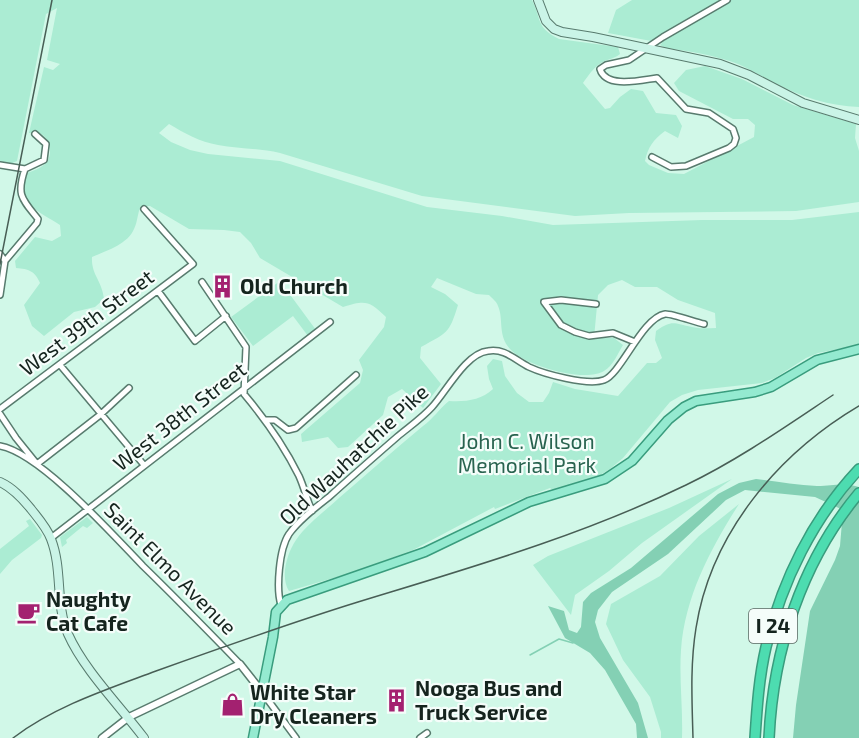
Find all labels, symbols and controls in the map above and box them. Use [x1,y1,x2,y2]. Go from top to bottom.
street label: West 39th Street [14,263,158,380]
place label: Old Church [240,273,348,298]
building icon: Old Church [209,274,235,300]
street label: West 38th Street [108,356,251,475]
street label: Old Wauhatchie Pike [273,378,433,529]
park label: John C. Wilson Memorial Park [458,428,597,477]
street label: Saint Elmo Avenue [100,497,242,639]
place label: Naughty Cat Cafe [46,586,131,635]
cafe icon: Naughty Cat Cafe [15,599,41,625]
road number: I 24 [749,609,797,643]
place label: Nooga Bus and Truck Service [415,675,562,724]
place label: White Star Dry Cleaners [250,679,377,729]
building icon: Nooga Bus and Truck Service [384,688,410,714]
shop icon: White Star Dry Cleaners [219,692,245,718]

